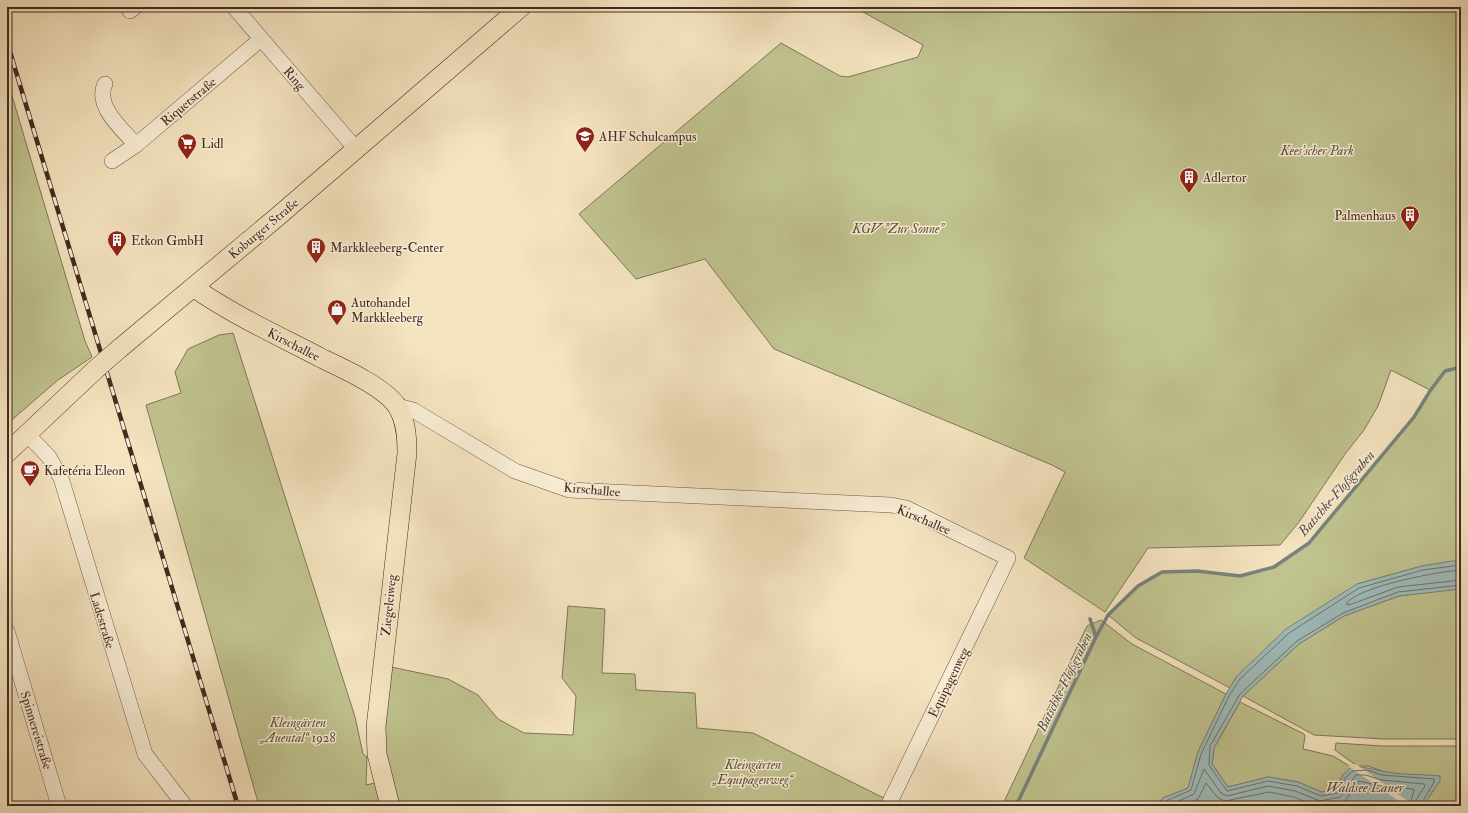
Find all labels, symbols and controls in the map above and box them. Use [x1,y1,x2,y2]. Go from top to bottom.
street label: Ring [280,64,309,94]
street label: Riquetstraße [158,74,220,129]
school or university icon: AHF Schulcampus [574,125,596,153]
place label: AHF Schulcampus [598,129,697,146]
supermarket icon: Lidl [176,132,198,160]
place label: Lidl [201,136,224,152]
park label: Kees'scher Park [1279,143,1354,159]
building icon: Adlertor [1178,166,1200,194]
place label: Adlertor [1202,170,1247,186]
street label: Koburger Straße [225,194,302,263]
building icon: Palmenhaus [1399,204,1421,232]
place label: Palmenhaus [1335,208,1397,224]
park label: KGV "Zur Sonne" [851,221,945,237]
building icon: Etkon GmbH [106,229,128,257]
place label: Etkon GmbH [131,233,204,249]
building icon: Markkleeberg-Center [305,236,327,264]
place label: Markkleeberg-Center [330,240,444,256]
place label: Autohandel Markkleeberg [350,295,424,326]
shop icon: Autohandel Markkleeberg [326,298,348,326]
street label: Kirschallee [265,325,323,365]
water label: Batschke‐Floßgraben [1294,447,1378,540]
cafe icon: Kafetéria Eleon [19,459,41,487]
place label: Kafetéria Eleon [44,463,125,479]
street label: Kirschallee [563,480,621,500]
street label: Kirschallee [894,501,953,539]
street label: Ziegeleiweg [378,573,400,637]
street label: Ladestraße [86,590,118,651]
water label: Batschke‐Floßgraben [1033,630,1096,735]
street label: Equipagenweg [925,644,974,721]
street label: Spinnereistraße [16,689,56,772]
park label: Kleingärten „Auental“ 1928 [259,715,336,746]
park label: Kleingärten „Equipagenweg“ [712,757,795,788]
water label: Waldsee Lauer [1326,779,1405,796]

